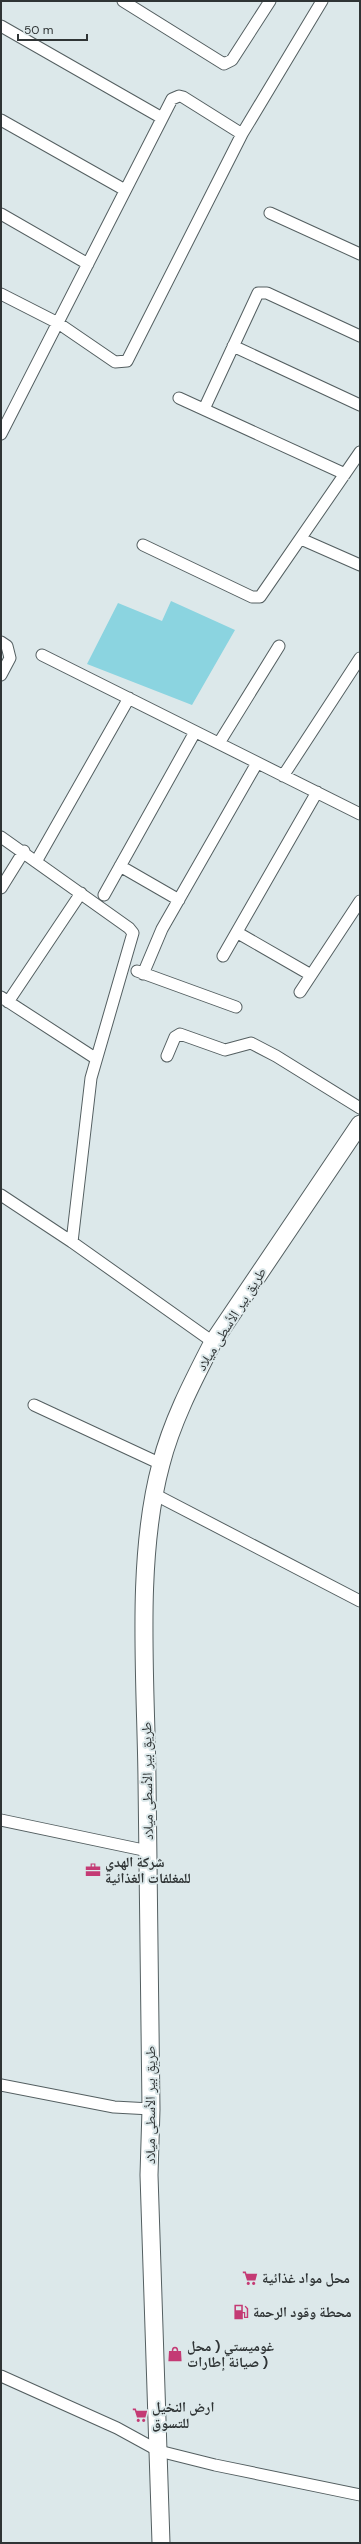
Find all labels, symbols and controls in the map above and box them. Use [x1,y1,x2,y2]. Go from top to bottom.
scale bar [18,16,87,42]
text: 50 m [24,22,53,38]
street label: طريق بير الأسطى ميلاد [192,1264,271,1374]
street label: طريق بير الأسطى ميلاد [137,1722,158,1840]
place label: شركة الهدي للمغلفات الغذائية [105,1853,191,1887]
office icon: شركة الهدي للمغلفات الغذائية [84,1861,102,1879]
street label: طريق بير الأسطى ميلاد [141,2046,160,2164]
supermarket icon: محل مواد غذائية [241,2269,259,2287]
place label: محل مواد غذائية [262,2269,350,2287]
fuel station icon: محطة وقود الرحمة [232,2303,250,2321]
place label: محطة وقود الرحمة [253,2303,352,2321]
place label: غوميستي ( محل صيانة إطارات ) [187,2337,274,2371]
shop icon: غوميستي ( محل صيانة إطارات ) [166,2345,184,2363]
place label: ارض النخيل للتسوق [152,2398,214,2432]
supermarket icon: ارض النخيل للتسوق [131,2406,149,2424]

